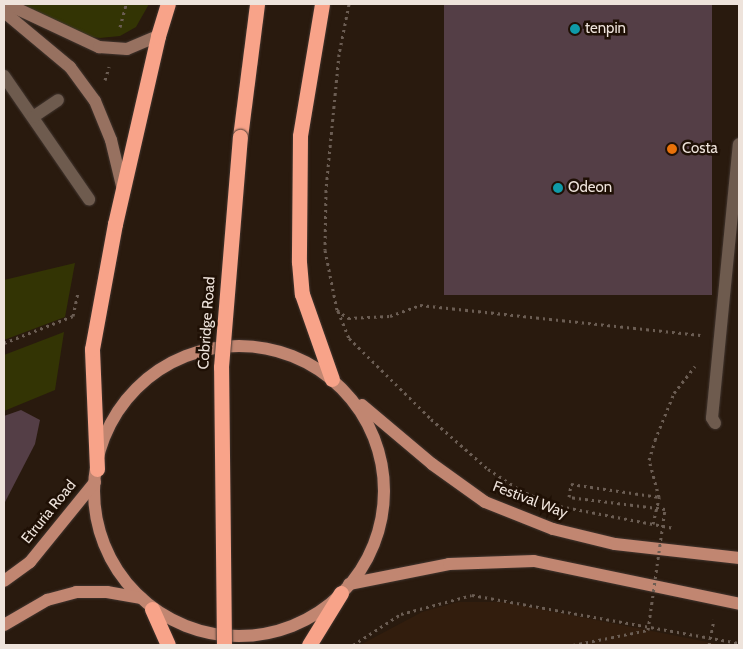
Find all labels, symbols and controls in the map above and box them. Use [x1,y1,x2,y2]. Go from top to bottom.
place label: tenpin [585,20,626,38]
marker: tenpin [569,23,581,35]
place label: Costa [682,140,718,158]
marker: Costa [666,143,678,155]
place label: Odeon [568,179,612,197]
marker: Odeon [552,182,564,194]
street label: Cobridge Road [195,276,219,370]
street label: Etruria Road [18,476,80,548]
street label: Festival Way [490,477,570,523]

